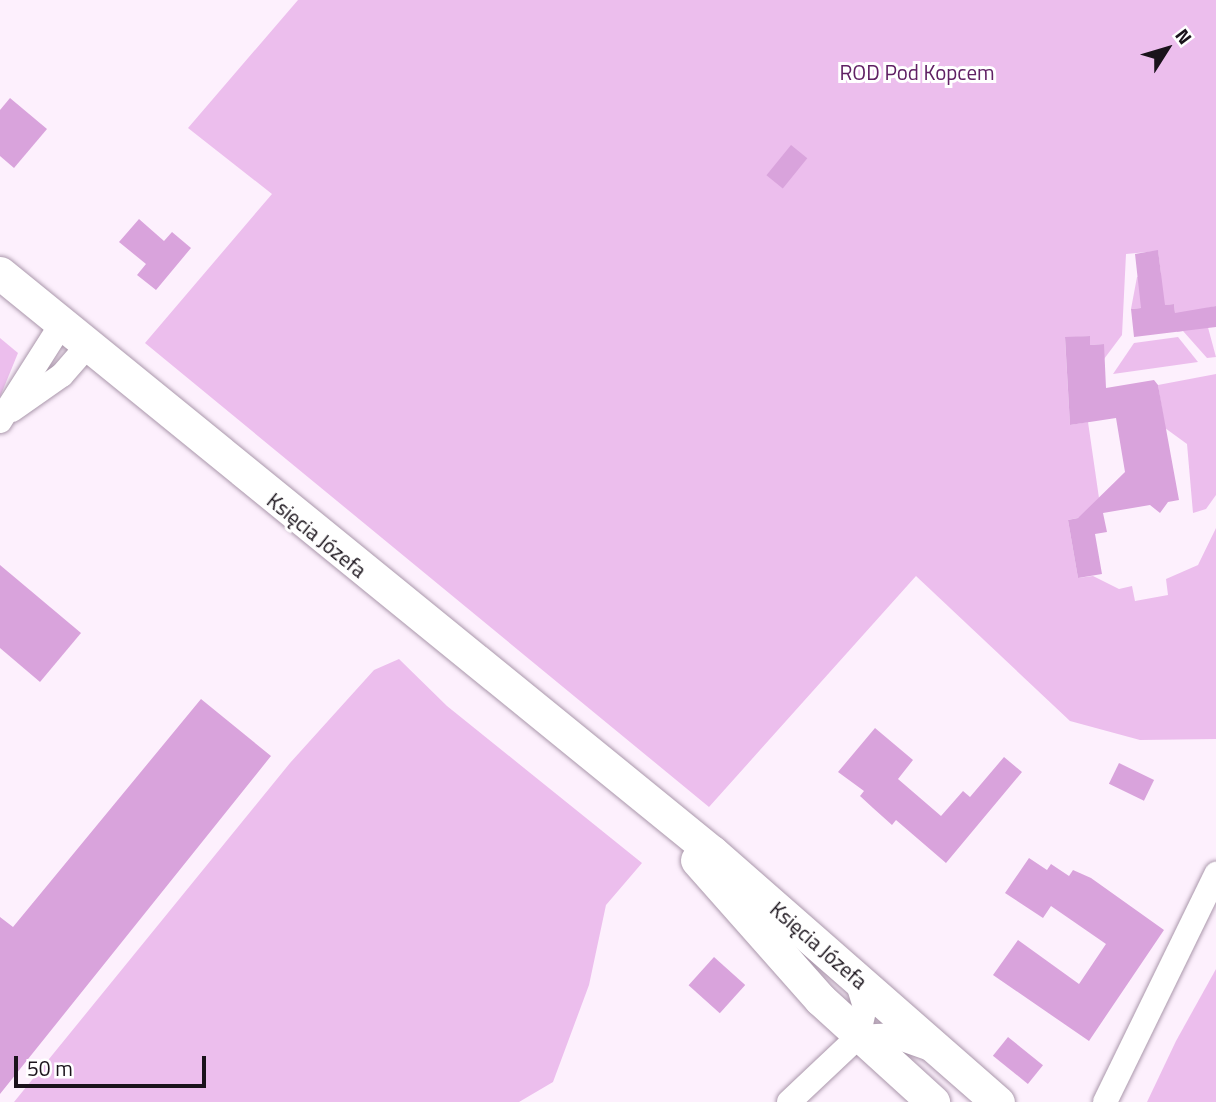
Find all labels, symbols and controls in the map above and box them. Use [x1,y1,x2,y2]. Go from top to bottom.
north arrow [1132,14,1202,84]
text: N [1169,22,1200,50]
park label: ROD Pod Kopcem [839,59,995,85]
street label: Księcia Józefa [262,487,372,583]
street label: Księcia Józefa [765,896,873,994]
scale bar [18,1042,210,1086]
text: 50 m [27,1052,73,1084]

